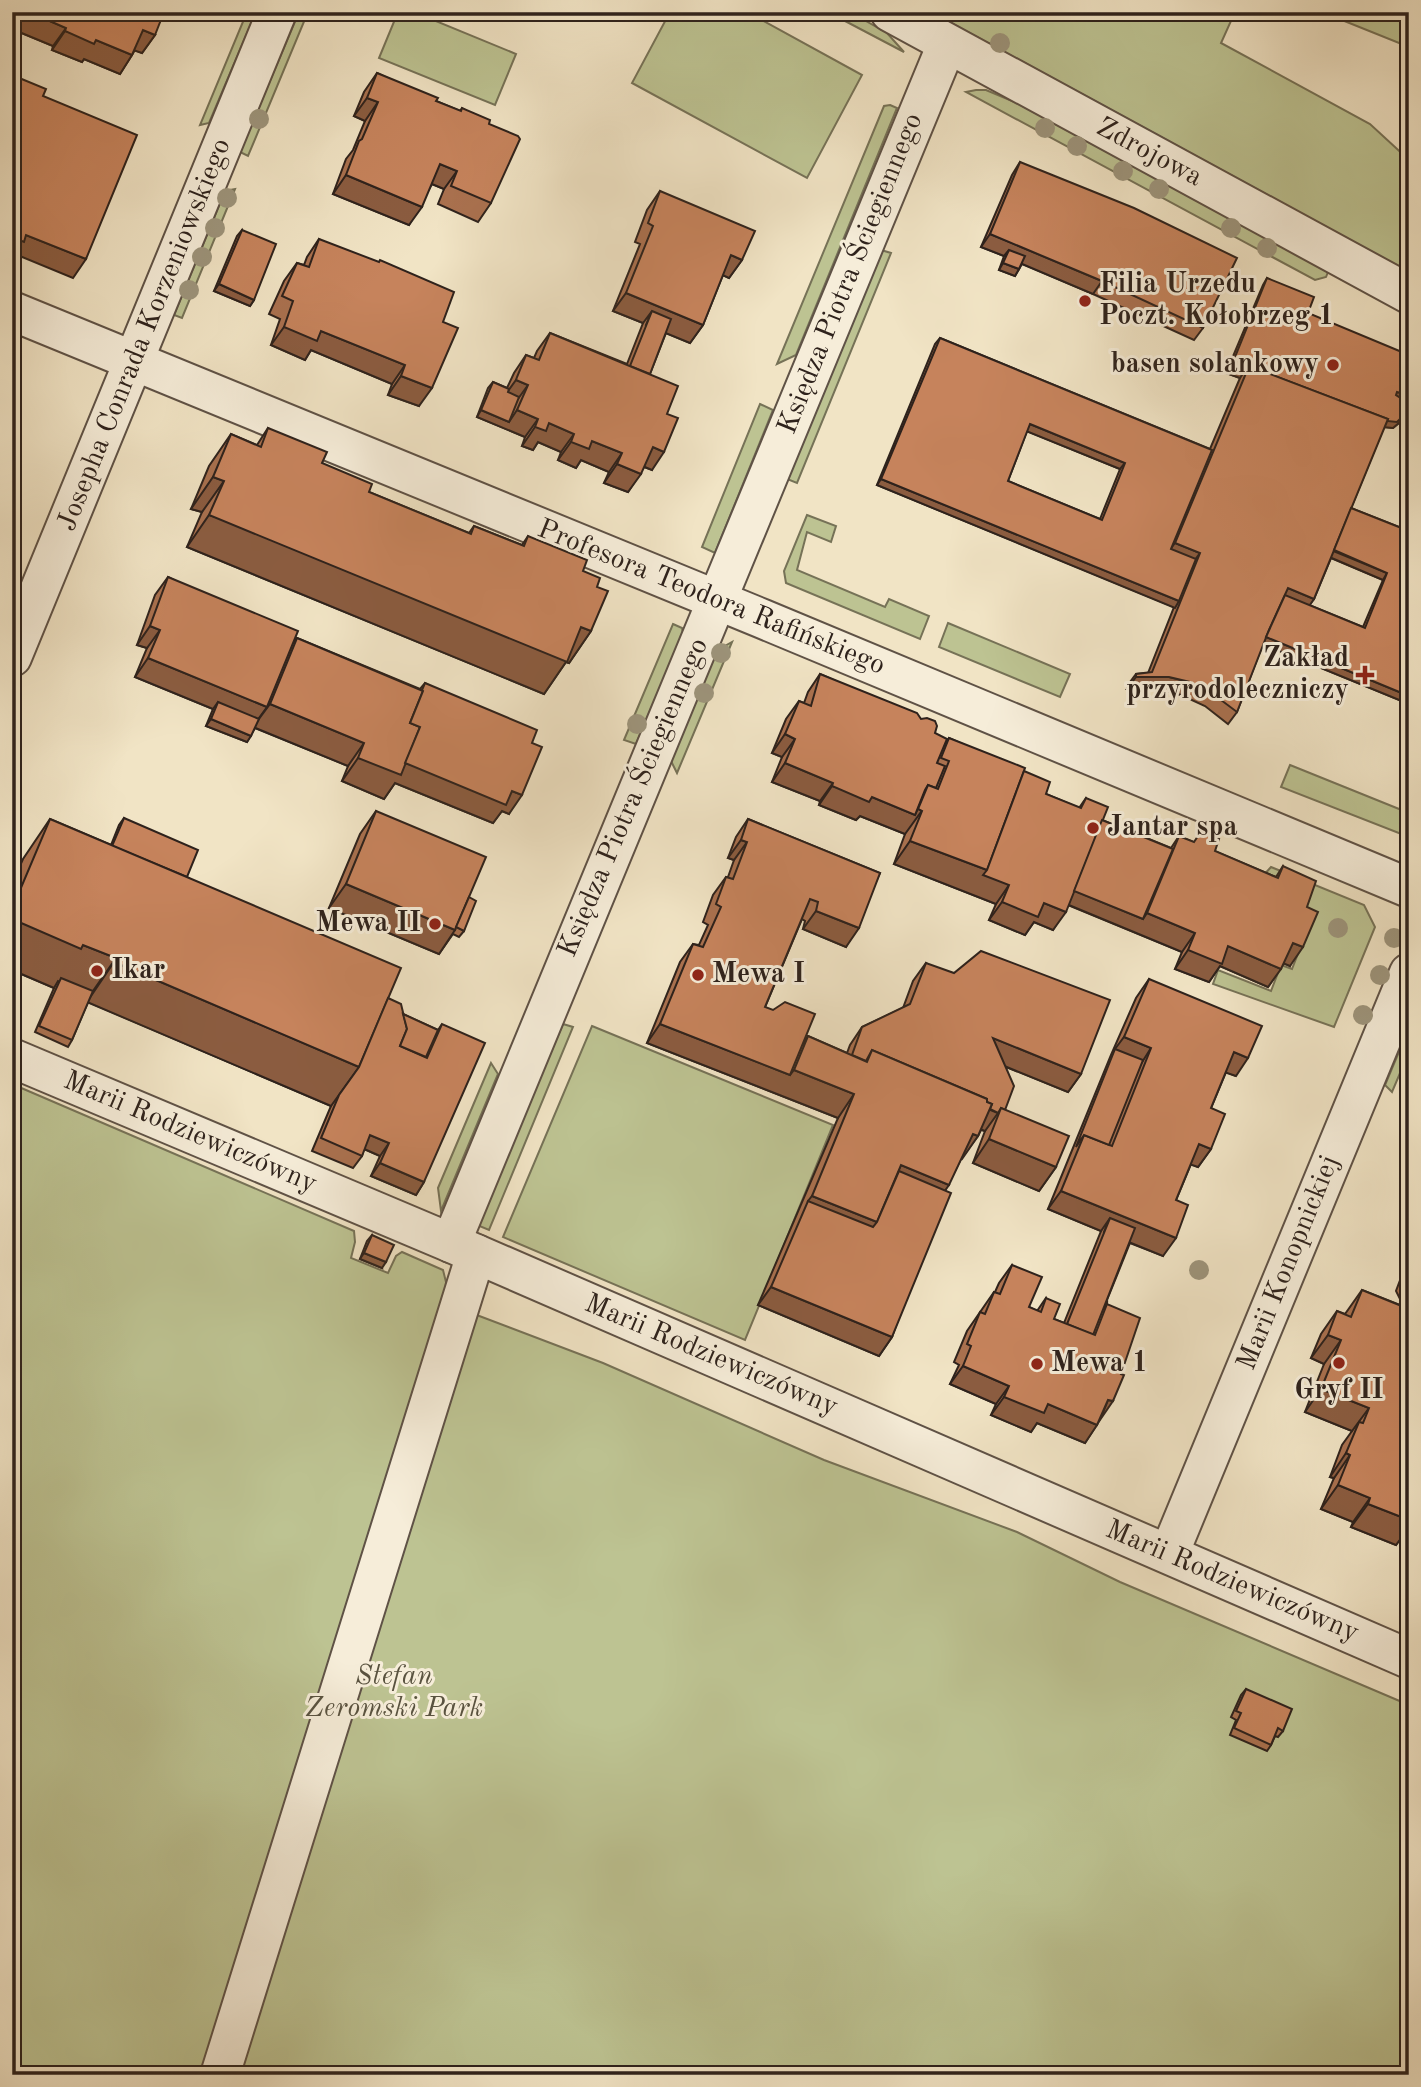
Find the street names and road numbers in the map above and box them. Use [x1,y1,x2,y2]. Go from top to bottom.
street label: Księdza Piotra Ściegiennego [769,108,928,438]
street label: Zdrojowa [1092,114,1207,193]
street label: Josepha Conrada Korzeniowskiego [53,135,237,535]
street label: Profesora Teodora Rafińskiego [533,515,889,681]
street label: Księdza Piotra Ściegiennego [549,632,714,962]
street label: Marii Rodziewiczówny [59,1067,321,1199]
street label: Marii Konopnickiej [1233,1152,1345,1374]
street label: Marii Rodziewiczówny [580,1290,842,1422]
street label: Marii Rodziewiczówny [1101,1516,1363,1648]

